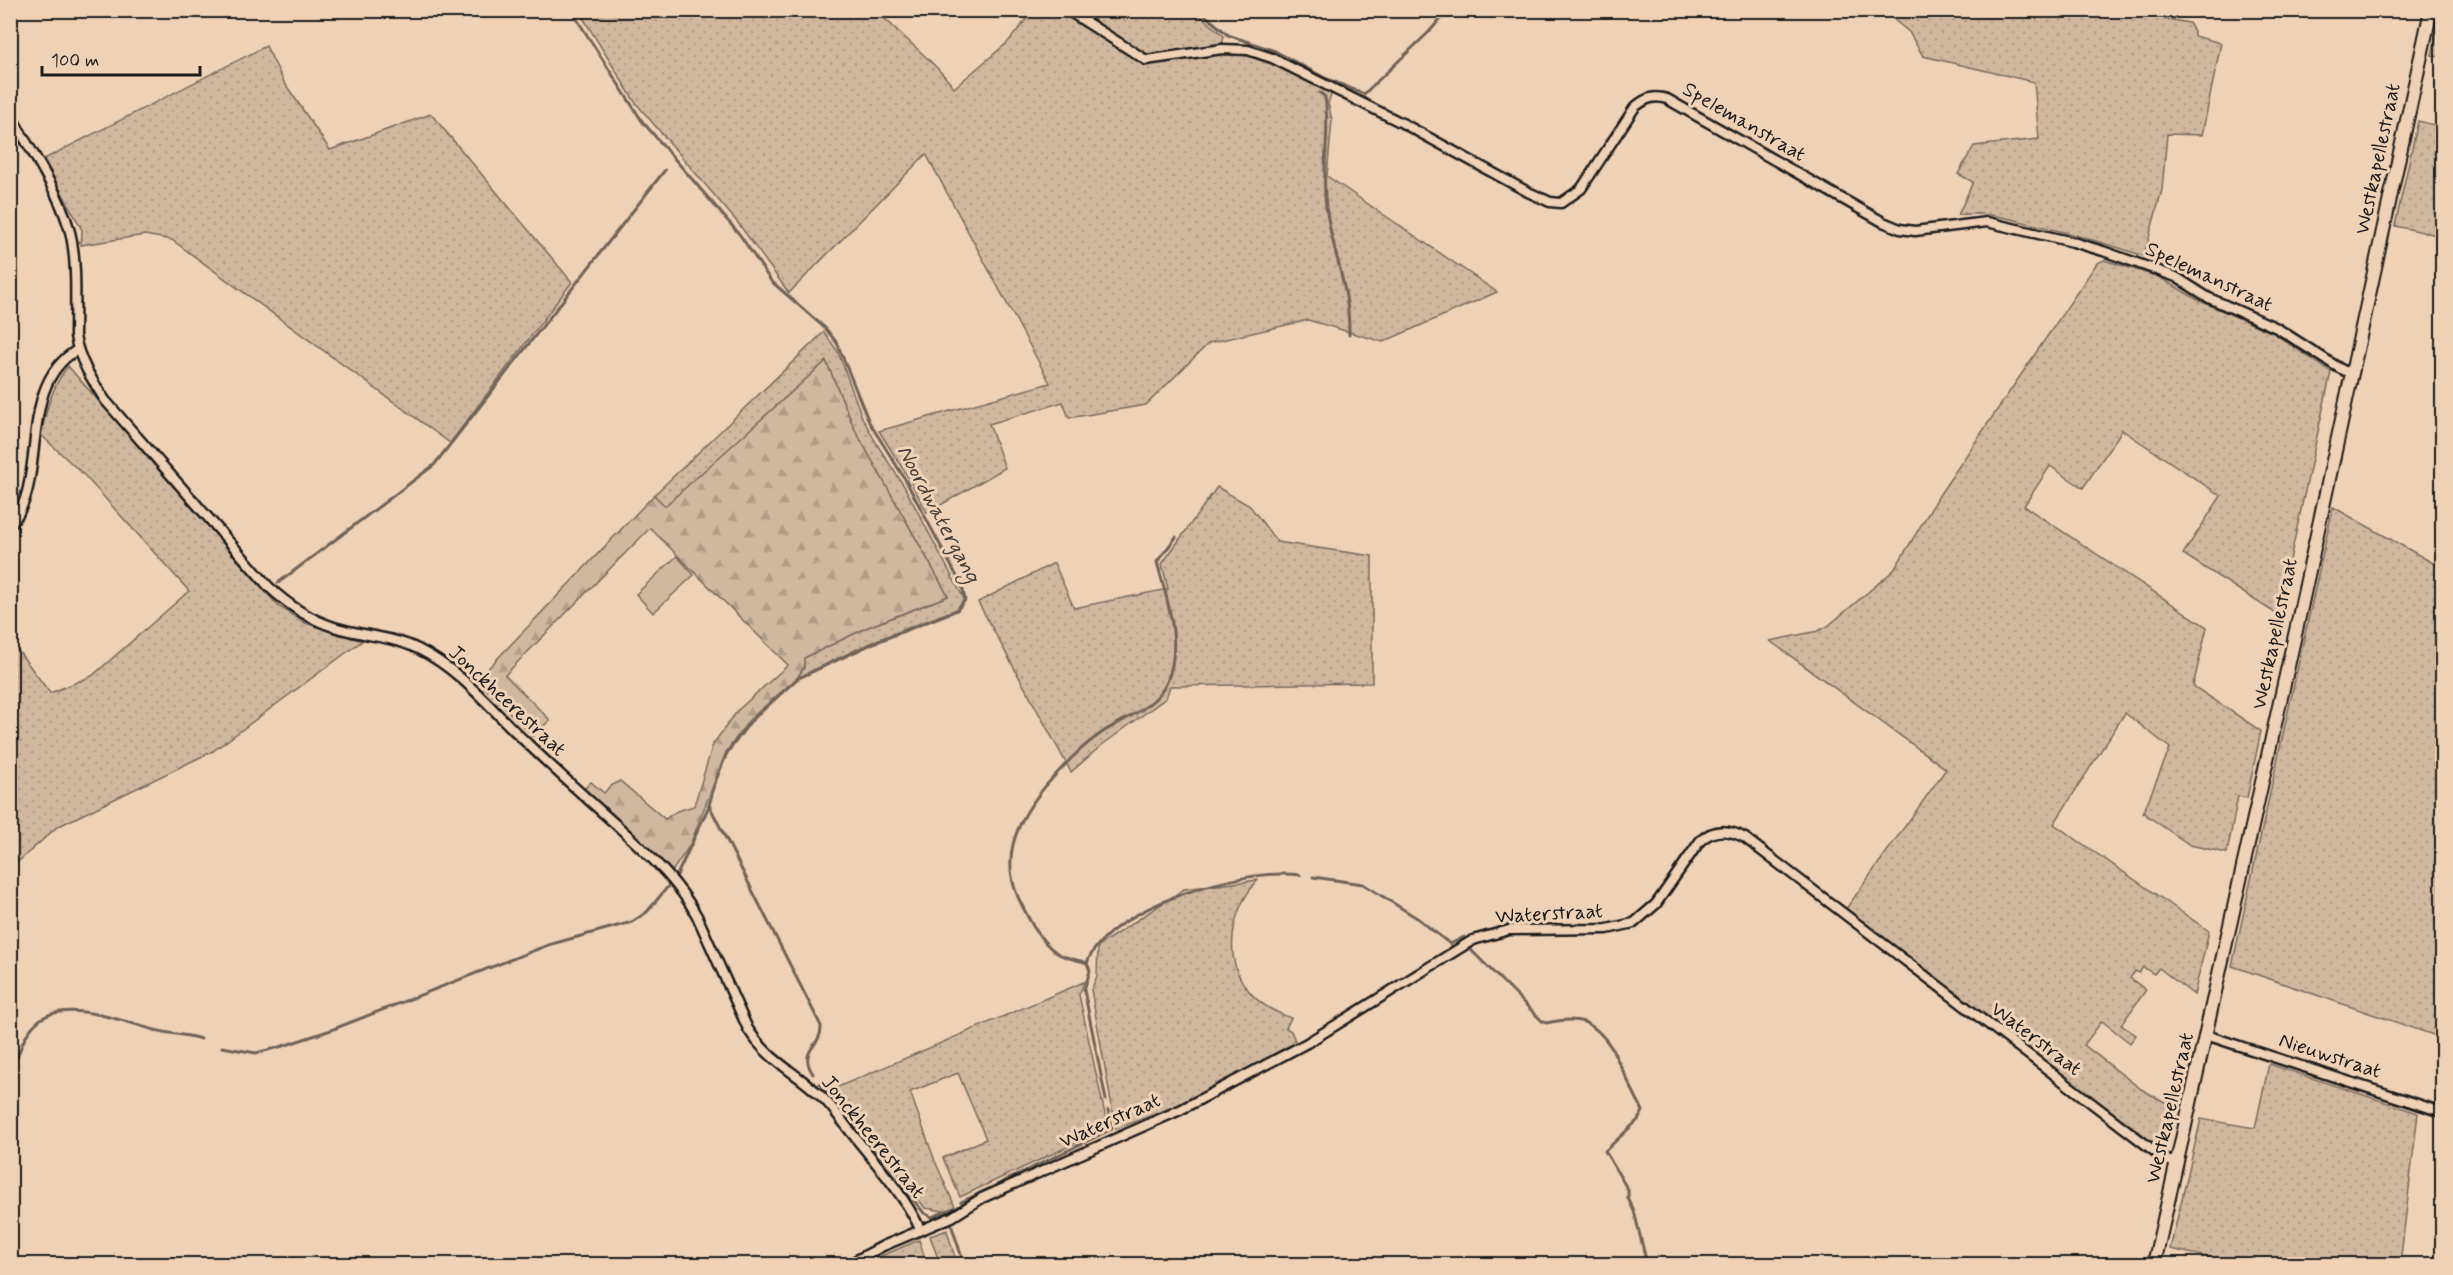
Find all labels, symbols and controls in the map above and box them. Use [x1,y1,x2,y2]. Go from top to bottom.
scale bar [42,39,200,77]
text: 100 m [51,49,99,73]
street label: Spelemanstraat [1677,75,1811,169]
street label: Westkapellestraat [2348,81,2408,237]
street label: Spelemanstraat [2141,235,2278,319]
water label: Noordwatergang [888,440,987,590]
street label: Westkapellestraat [2245,556,2305,712]
street label: Jonckheerestraat [442,639,572,763]
street label: Waterstraat [1495,897,1604,931]
street label: Waterstraat [1985,995,2087,1083]
street label: Nieuwstraat [2275,1026,2385,1086]
street label: Westkapellestraat [2139,1030,2201,1186]
street label: Jonckheerestraat [814,1069,932,1205]
street label: Waterstraat [1055,1086,1165,1156]

